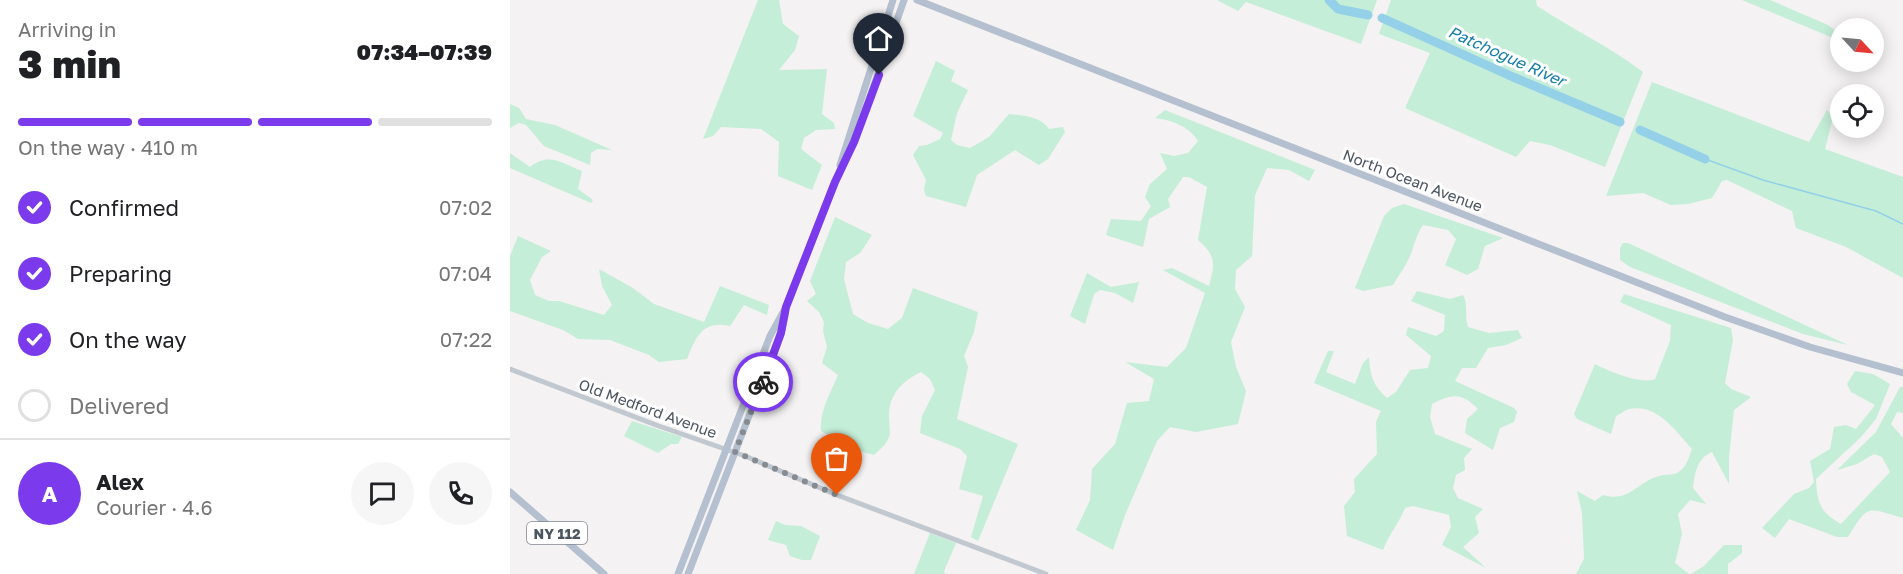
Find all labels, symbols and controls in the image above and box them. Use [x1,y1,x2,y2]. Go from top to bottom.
pin [853,13,904,75]
text: Arriving in [18,17,116,41]
north arrow [1830,18,1884,72]
map controls [1830,18,1884,138]
water label: Patchogue River [1445,21,1571,92]
icon: home [862,22,895,55]
text: 07:34–07:39 [357,38,492,65]
text: 3 min [18,40,121,87]
button: locate [1830,84,1884,138]
text: On the way · 410 m [18,135,198,159]
street label: North Ocean Avenue [1341,145,1486,215]
icon: check [18,191,51,224]
text: Confirmed [69,194,179,221]
text: 07:02 [439,195,492,219]
icon: check [18,257,51,290]
text: Preparing [69,260,172,287]
text: 07:04 [438,261,492,285]
icon: check [18,323,51,356]
text: On the way [69,326,187,353]
text: 07:22 [440,327,492,351]
courier [733,352,793,412]
icon: bike [747,366,780,399]
street label: Old Medford Avenue [577,375,720,441]
text: Delivered [69,392,169,419]
pin [811,433,862,495]
icon: bag [820,442,853,475]
button: chat [351,462,414,525]
button: phone [429,462,492,525]
text: Alex [96,468,144,495]
text: A [42,480,57,507]
text: Courier · 4.6 [96,495,213,519]
road number: NY 112 [527,522,587,544]

